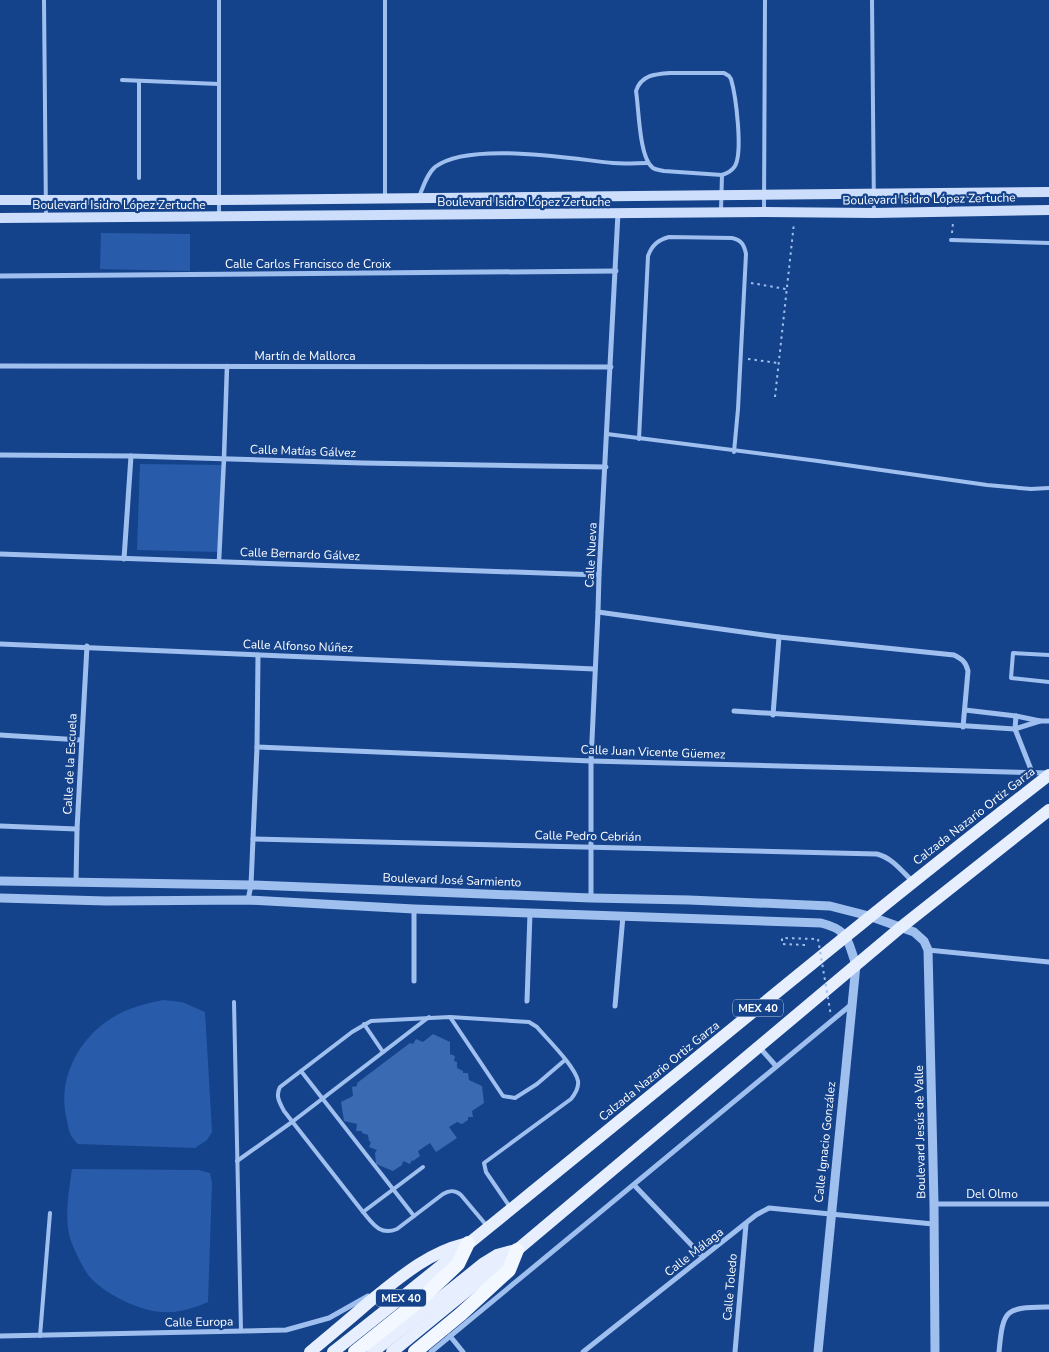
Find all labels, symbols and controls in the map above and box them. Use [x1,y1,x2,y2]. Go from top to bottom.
street label: Boulevard Isidro López Zertuche [842,189,1016,209]
street label: Boulevard Isidro López Zertuche [437,194,611,210]
street label: Boulevard Isidro López Zertuche [32,197,206,213]
street label: Calle Carlos Francisco de Croix [225,256,392,272]
street label: Martín de Mallorca [254,348,356,364]
street label: Calle Matías Gálvez [250,441,357,461]
street label: Calle Nueva [581,522,601,588]
street label: Calle Bernardo Gálvez [240,544,361,564]
street label: Calle Alfonso Núñez [243,636,354,656]
street label: Calle de la Escuela [59,713,81,815]
street label: Calle Juan Vicente Güemez [580,741,726,763]
street label: Calzada Nazario Ortiz Garza [910,763,1038,869]
street label: Calle Pedro Cebrián [535,827,641,845]
street label: Boulevard José Sarmiento [382,870,522,890]
road number: MEX 40 [733,1000,783,1016]
street label: Calzada Nazario Ortiz Garza [595,1017,723,1125]
street label: Boulevard Jesús de Valle [911,1065,929,1199]
street label: Calle Ignacio González [811,1080,839,1203]
street label: Del Olmo [966,1186,1018,1202]
street label: Calle Málaga [661,1224,727,1280]
street label: Calle Toledo [719,1252,741,1321]
road number: MEX 40 [376,1290,426,1306]
street label: Calle Europa [164,1313,234,1331]

